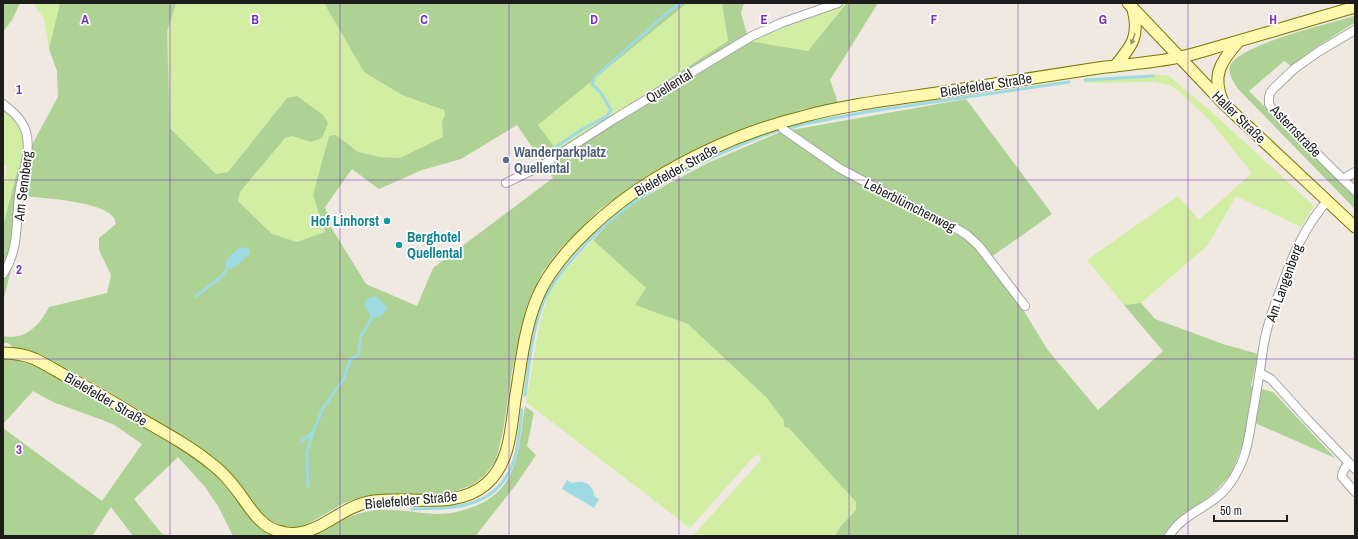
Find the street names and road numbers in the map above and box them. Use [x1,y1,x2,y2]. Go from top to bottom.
street label: Quellental [642,65,696,107]
street label: Bielefelder Straße [939,69,1033,101]
street label: Haller Straße [1208,87,1270,147]
street label: Asternstraße [1266,100,1325,161]
street label: Bielefelder Straße [631,140,721,200]
street label: Am Sennberg [10,149,36,223]
street label: Leberblümchenweg [861,174,959,236]
street label: Am Langenberg [1261,241,1307,325]
street label: Bielefelder Straße [61,368,151,430]
street label: Bielefelder Straße [364,487,458,513]

